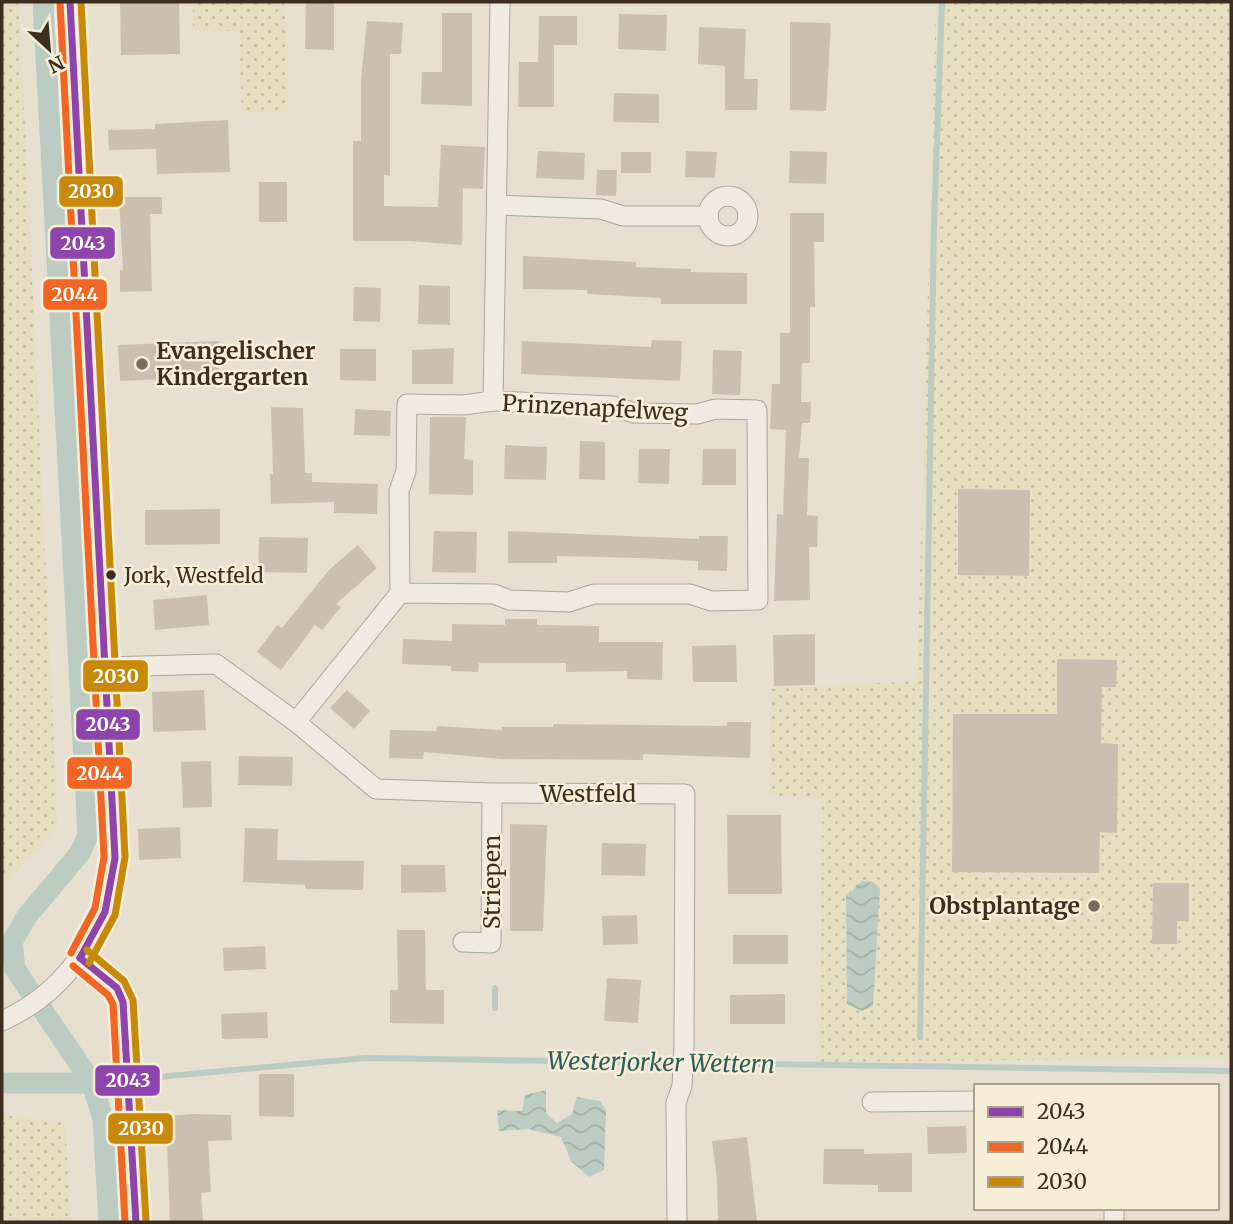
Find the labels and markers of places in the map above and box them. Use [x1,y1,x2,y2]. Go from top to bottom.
place label: Evangelischer Kindergarten [156,336,316,391]
marker: Evangelischer Kindergarten [134,356,150,372]
place label: Jork, Westfeld [123,562,264,589]
marker: Jork, Westfeld [104,568,118,582]
place label: Obstplantage [929,891,1080,920]
marker: Obstplantage [1086,898,1102,914]

